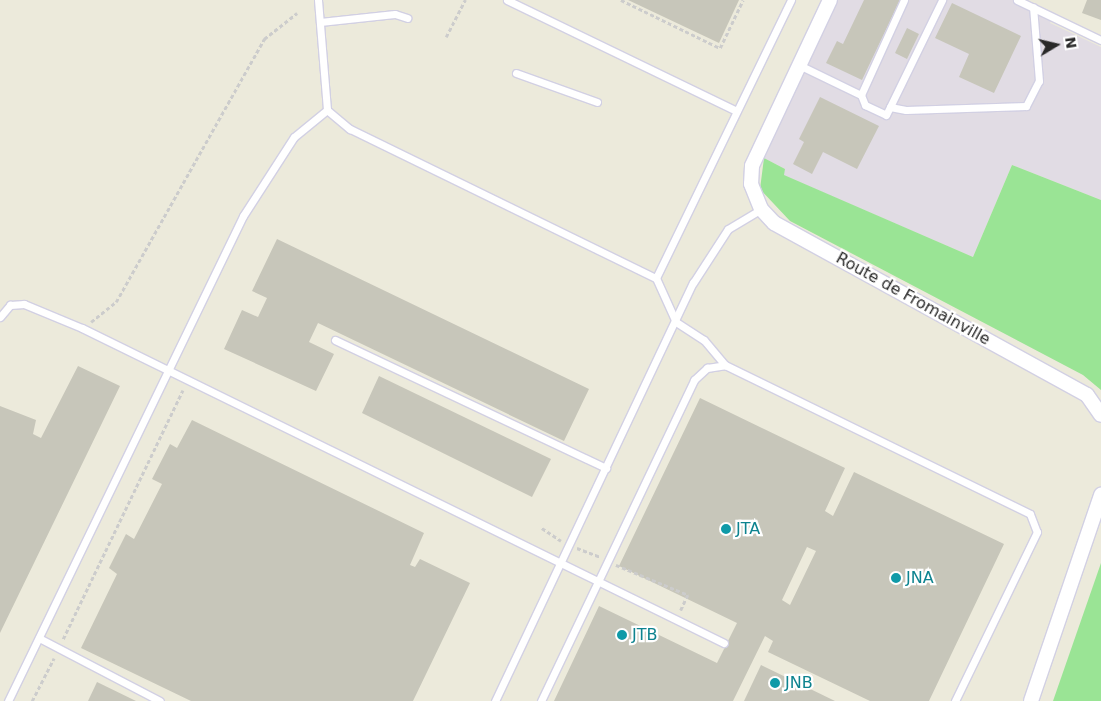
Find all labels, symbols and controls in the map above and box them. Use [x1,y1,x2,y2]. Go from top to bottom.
north arrow [1031,20,1081,70]
text: N [1062,36,1080,50]
street label: Route de Fromainville [833,249,993,349]
place label: JTA [736,519,760,539]
marker: JTA [720,523,732,535]
place label: JNA [906,568,934,588]
marker: JNA [890,572,902,584]
place label: JTB [632,625,657,645]
marker: JTB [616,629,628,641]
place label: JNB [785,673,813,693]
marker: JNB [769,677,781,689]

